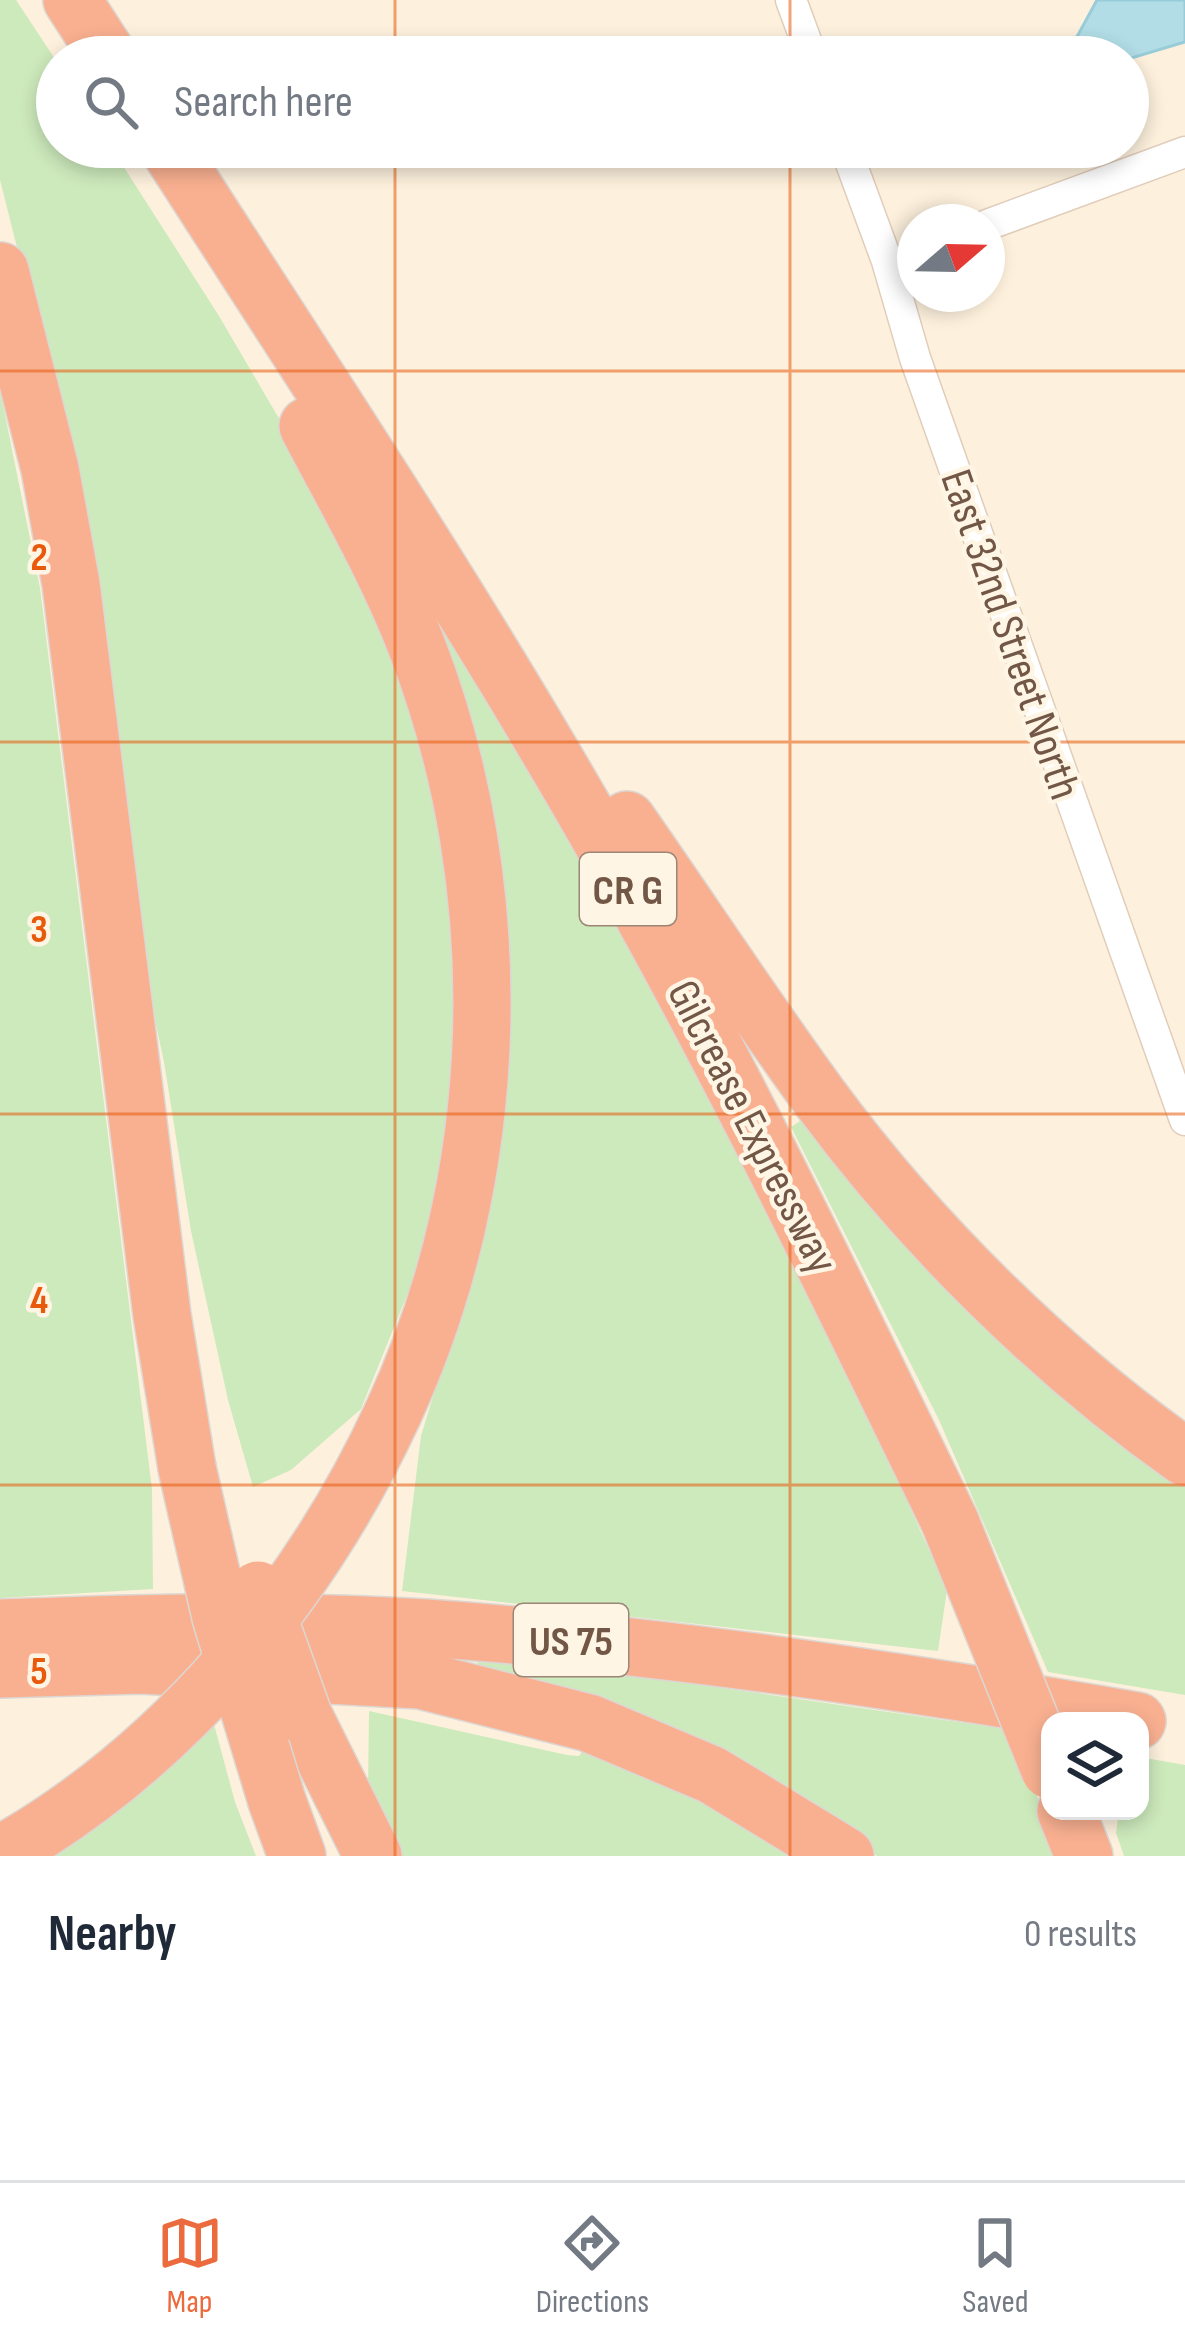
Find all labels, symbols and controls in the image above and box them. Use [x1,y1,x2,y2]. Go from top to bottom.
search box [36,36,1149,168]
icon: search [78,69,144,135]
text: Search here [174,75,353,130]
north arrow [897,204,1005,312]
street label: East 32nd Street North [927,463,1092,807]
text: 2 [30,535,48,582]
road number: CR G [580,853,676,925]
text: 3 [30,907,48,954]
street label: Gilcrease Expressway [654,972,849,1283]
text: 4 [30,1278,48,1325]
road number: US 75 [514,1604,628,1676]
text: 5 [30,1649,48,1696]
map controls [1041,1712,1149,1820]
button: layers [1041,1712,1149,1820]
text: Nearby [48,1904,177,1965]
text: 0 results [1024,1911,1137,1958]
tab: Map [157,2210,223,2322]
tab: Directions [536,2210,649,2322]
tab: Saved [962,2210,1028,2322]

